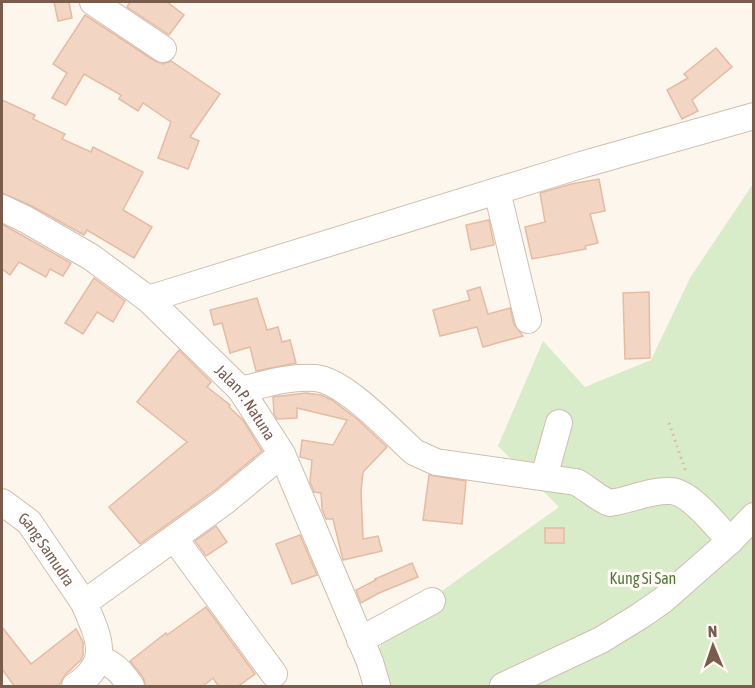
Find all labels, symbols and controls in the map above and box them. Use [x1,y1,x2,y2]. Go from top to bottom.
street label: Jalan P. Natuna [211,361,280,443]
street label: Gang Samudra [15,509,79,589]
park label: Kung Si San [610,569,676,588]
north arrow [683,616,743,676]
text: N [707,622,718,640]

